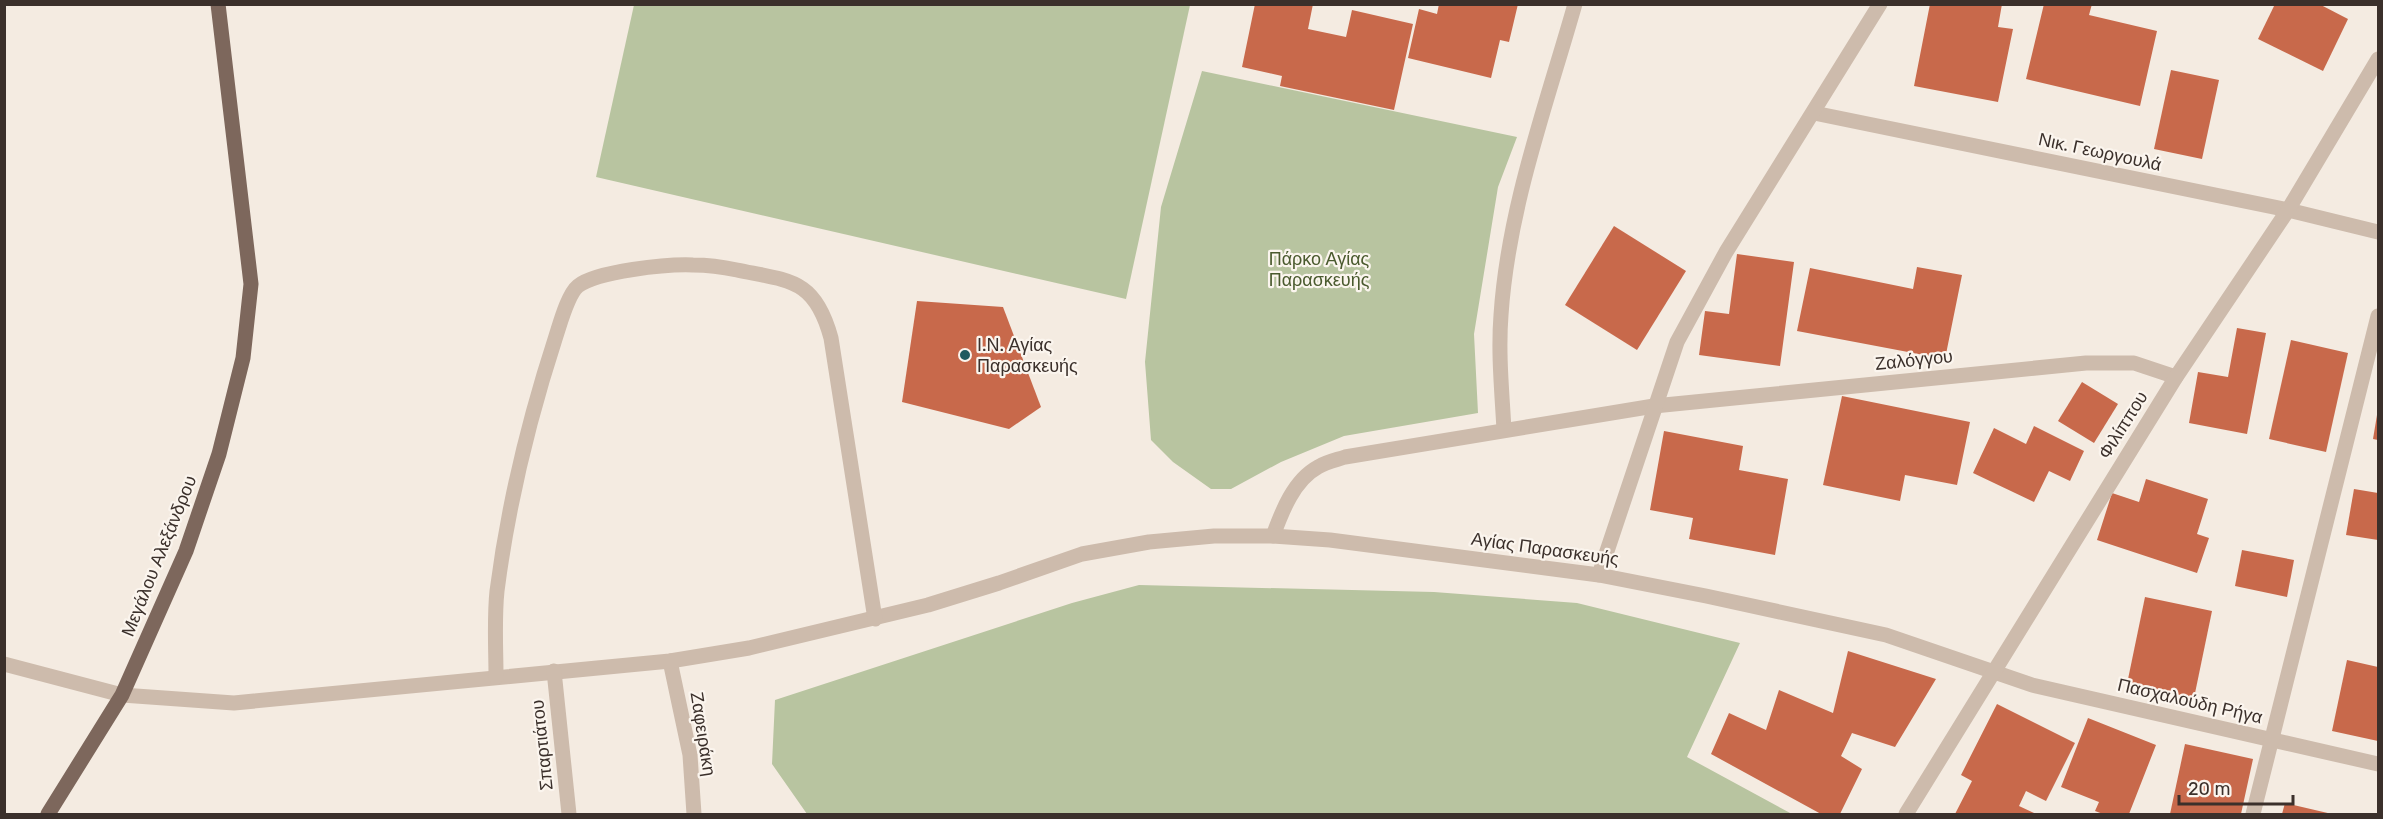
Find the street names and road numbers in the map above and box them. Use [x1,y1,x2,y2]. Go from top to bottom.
street label: Νικ. Γεωργουλά [2036,128,2164,176]
street label: Ζαλόγγου [1874,345,1954,375]
street label: Φιλίππου [2094,387,2152,463]
street label: Μεγάλου Αλεξάνδρου [117,472,201,640]
street label: Αγίας Παρασκευής [1470,528,1621,570]
street label: Πασχαλούδη Ρήγα [2115,674,2265,728]
street label: Ζαφειράκη [686,690,720,778]
street label: Σπαρτιάτου [526,699,558,791]

